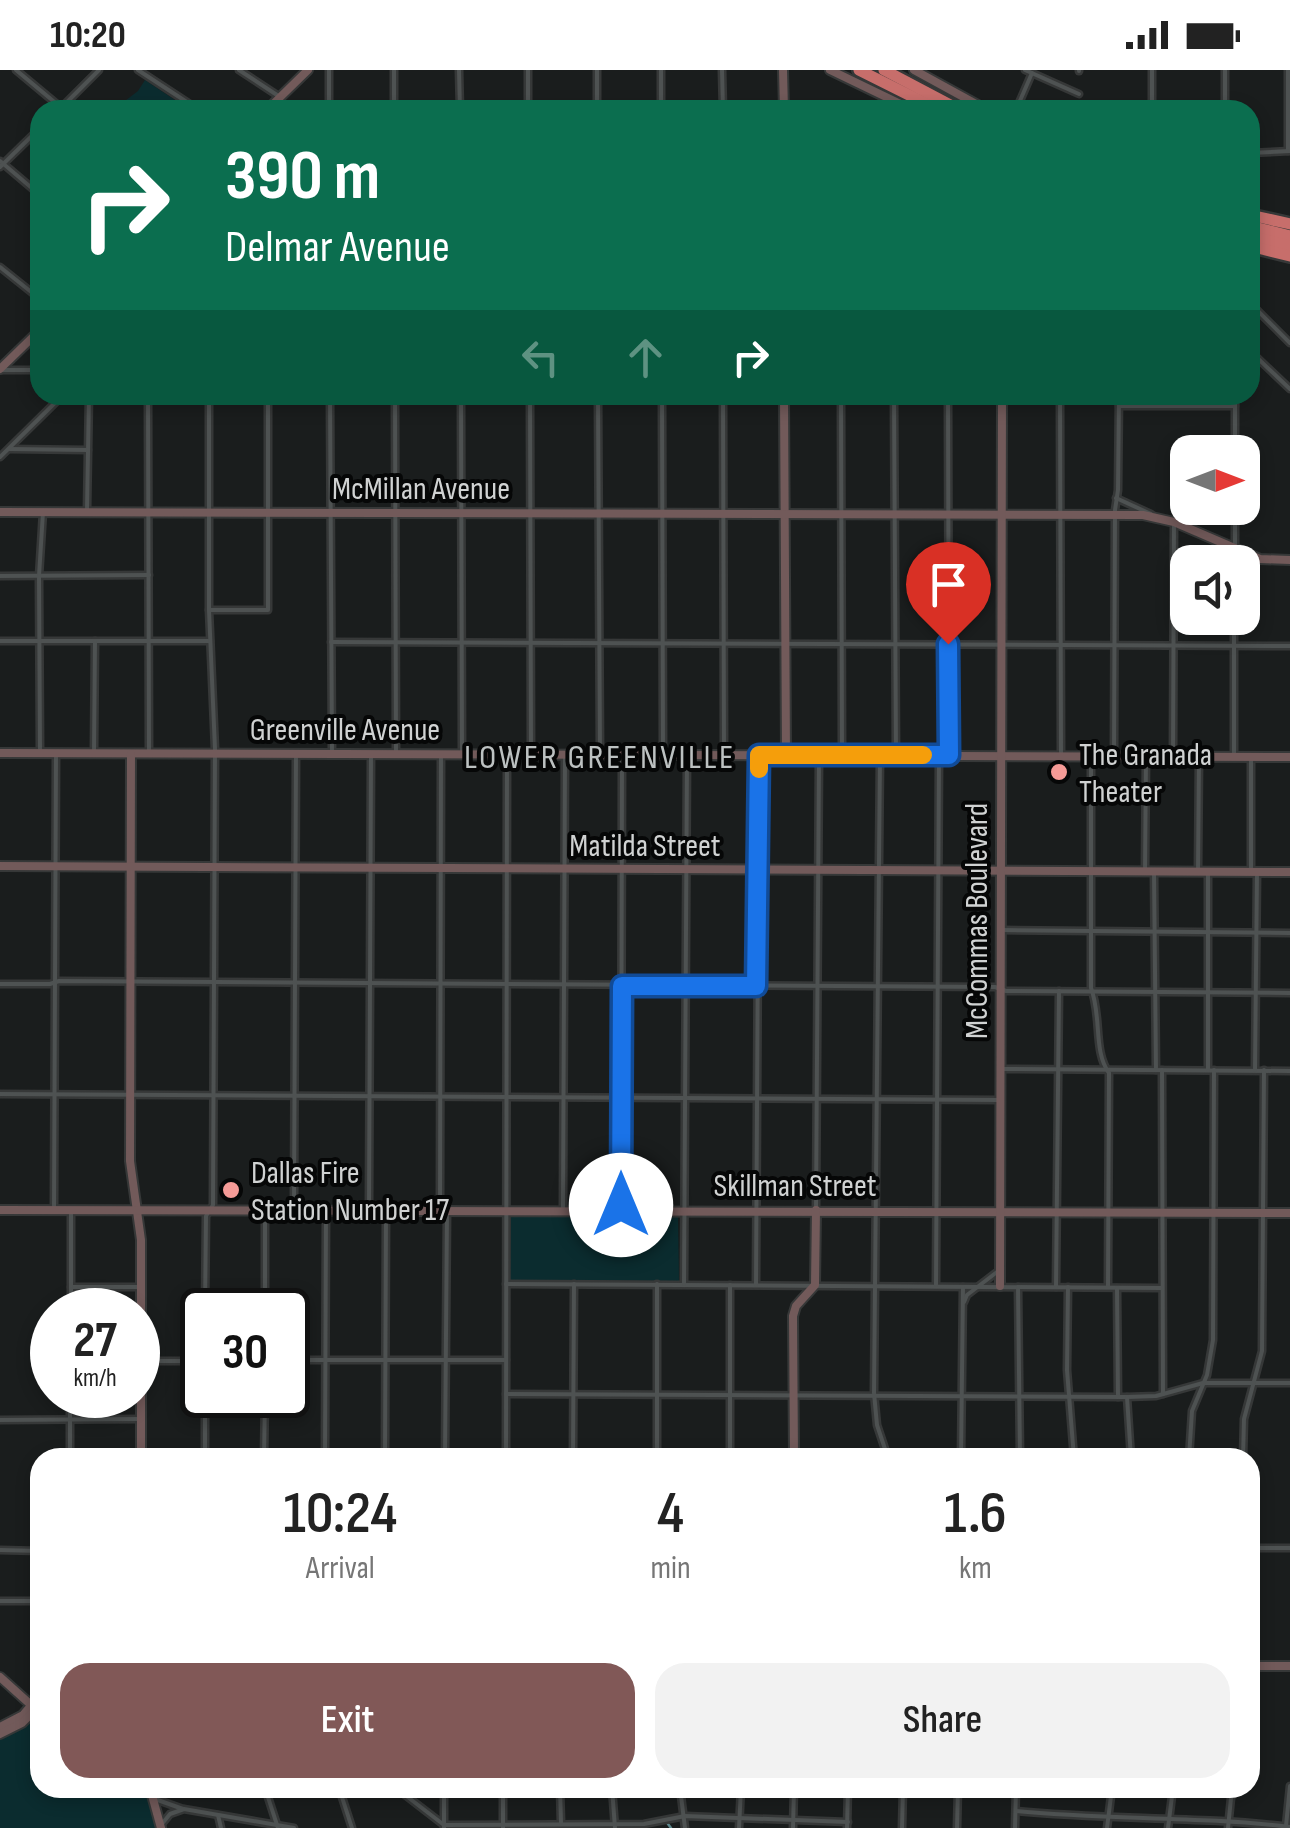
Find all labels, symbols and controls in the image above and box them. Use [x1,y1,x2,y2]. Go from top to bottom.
text: 10:20 [50,13,126,58]
text: 390 m [225,135,380,219]
icon: right [60,140,190,270]
text: Delmar Avenue [225,220,450,275]
icon: left [513,330,568,385]
icon: ahead [618,330,673,385]
icon: right [723,330,778,385]
north arrow [1170,435,1260,525]
map controls [1170,435,1260,635]
street label: McMillan Avenue [332,470,510,509]
pin [906,542,991,645]
button: sound [1170,545,1260,635]
icon: arrive [921,557,976,612]
street label: Greenville Avenue [250,711,440,750]
district label: LOWER GREENVILLE [464,736,736,779]
place label: The Granada Theater [1079,736,1212,812]
marker: The Granada Theater [1048,761,1070,783]
street label: McCommas Boulevard [958,803,997,1039]
street label: Matilda Street [569,827,721,866]
position arrow [569,1153,673,1257]
place label: Dallas Fire Station Number 17 [251,1154,449,1230]
street label: Skillman Street [714,1167,876,1206]
marker: Dallas Fire Station Number 17 [220,1179,242,1201]
speed limit sign: 30 [180,1288,310,1418]
text: 27 [73,1311,117,1371]
text: km/h [73,1363,117,1394]
text: 10:24 [283,1478,397,1550]
text: 4 [657,1478,684,1550]
text: 1.6 [944,1478,1007,1550]
text: Arrival [306,1549,375,1588]
text: min [651,1549,691,1588]
text: km [959,1549,992,1588]
button: Exit [60,1663,635,1778]
button: Share [655,1663,1230,1778]

